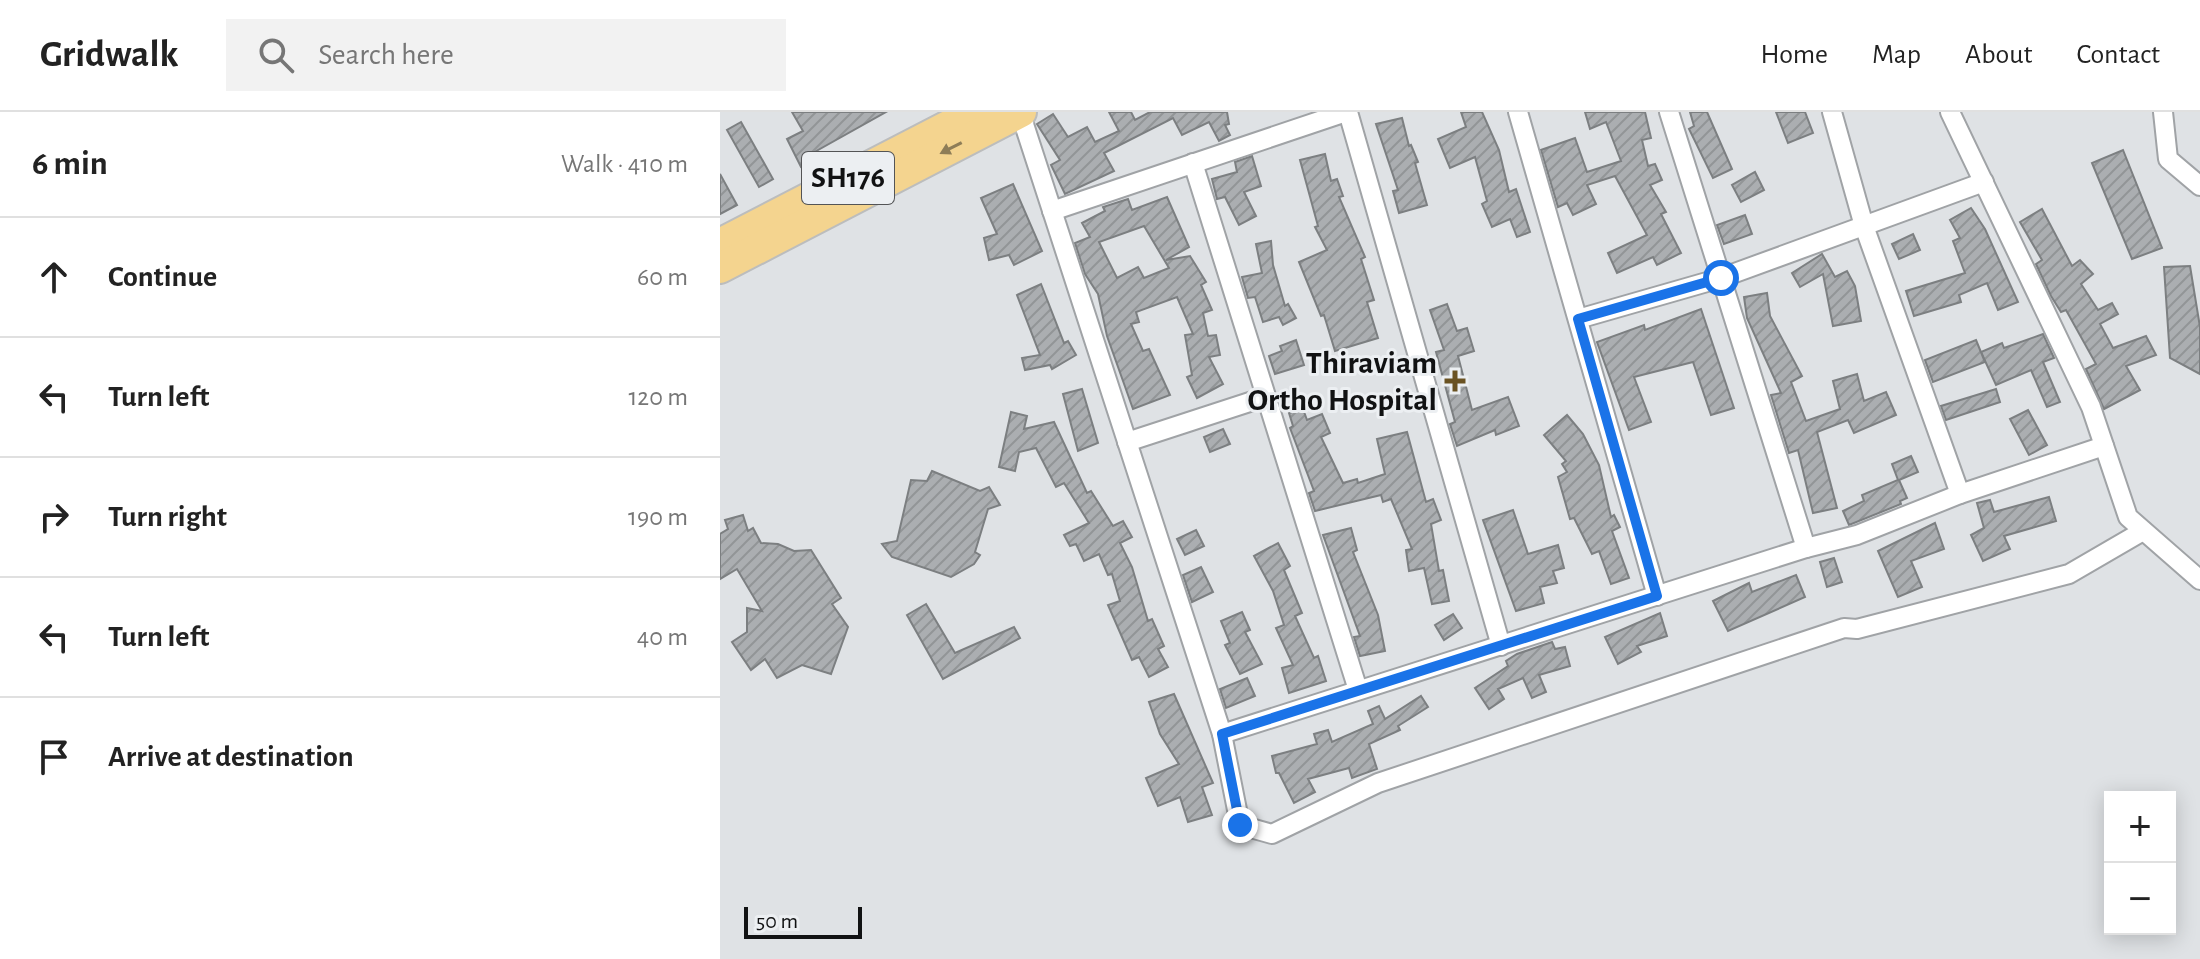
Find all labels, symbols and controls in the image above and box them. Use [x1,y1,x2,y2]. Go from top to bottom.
search box [226,19,786,91]
icon: search [254,33,298,77]
text: Gridwalk [40,36,178,74]
text: Search here [318,40,454,70]
text: Home [1761,41,1828,69]
text: Map [1872,41,1921,69]
text: About [1965,41,2033,69]
text: Contact [2077,41,2160,69]
one-way arrow [940,142,963,155]
text: 6 min [32,147,108,181]
text: Walk · 410 m [561,151,688,177]
road number: SH176 [802,152,894,204]
icon: ahead [32,255,76,299]
route start [1703,260,1739,296]
text: Continue [108,262,217,292]
text: 60 m [637,264,688,290]
place label: Thiraviam Ortho Hospital [1247,347,1437,416]
marker: Thiraviam Ortho Hospital [1444,370,1466,392]
icon: left [32,375,76,419]
text: Turn left [108,382,209,412]
text: 120 m [628,384,688,410]
icon: right [32,495,76,539]
text: Turn right [108,502,227,532]
text: 190 m [628,504,688,530]
icon: left [32,615,76,659]
text: Turn left [108,622,209,652]
text: 40 m [637,624,688,650]
icon: arrive [32,735,76,779]
text: Arrive at destination [108,742,354,772]
map controls [2104,791,2176,935]
button: + [2104,791,2176,863]
route end [1222,807,1258,843]
button: − [2104,863,2176,935]
scale bar [744,903,862,939]
text: 50 m [756,910,798,932]

